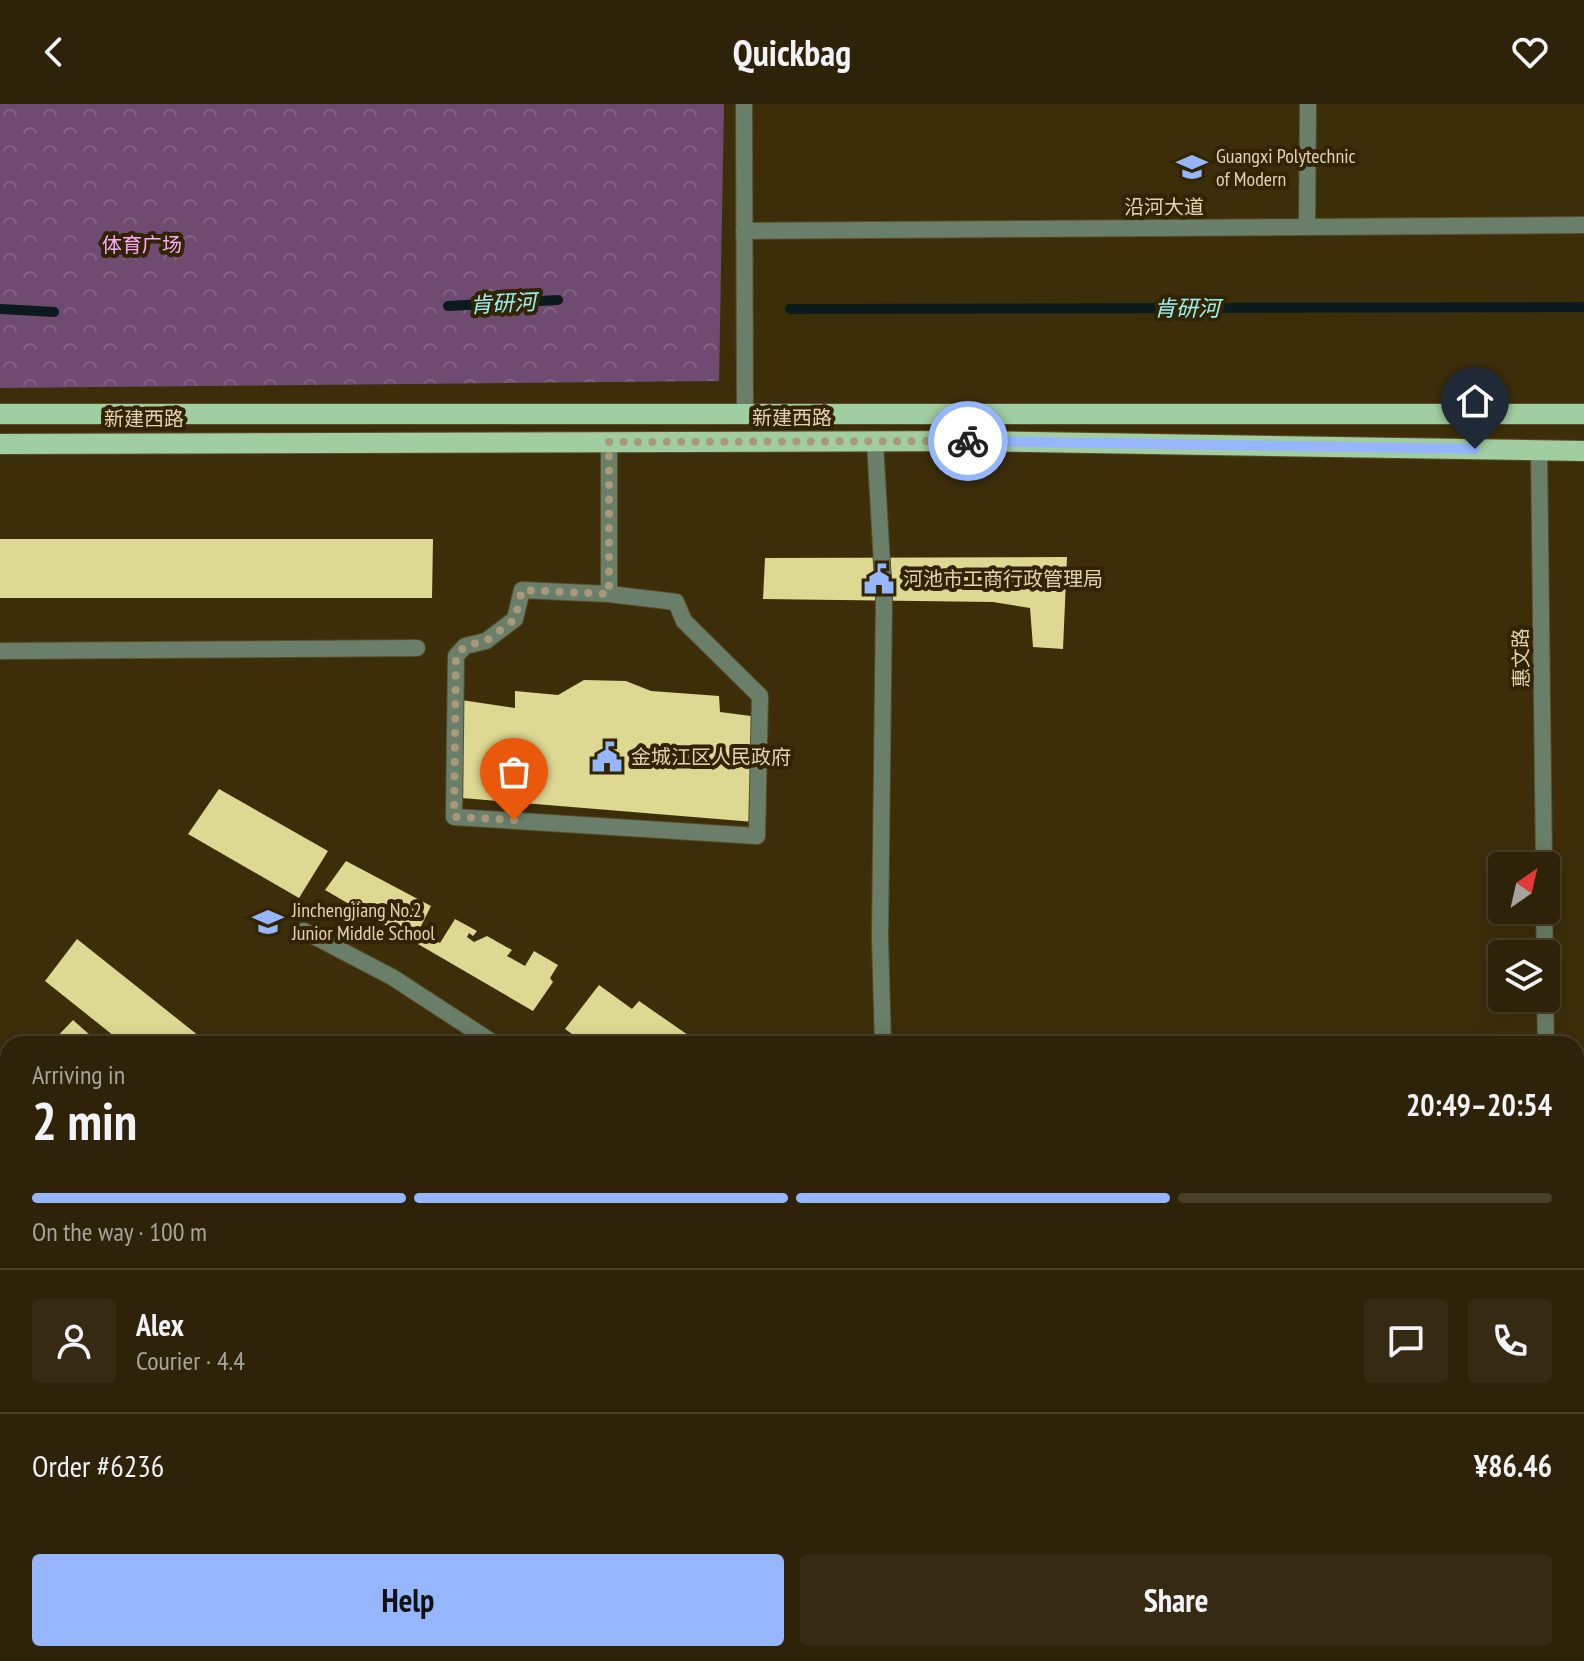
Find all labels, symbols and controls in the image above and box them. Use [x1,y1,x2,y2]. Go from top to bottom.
text: Quickbag [733,29,851,76]
icon: back [32,30,76,74]
icon: heart [1508,30,1552,74]
place label: Guangxi Polytechnic of Modern [1216,143,1356,192]
school or university icon: Guangxi Polytechnic of Modern [1175,150,1209,184]
street label: 沿河大道 [1124,194,1204,220]
park label: 体育广场 [102,232,182,258]
water label: 肯研河 [469,287,541,319]
water label: 肯研河 [1154,294,1224,322]
pin [1441,367,1509,449]
icon: home [1453,379,1497,423]
courier [928,401,1008,481]
street label: 新建西路 [752,405,832,431]
street label: 新建西路 [104,406,184,432]
icon: bike [946,419,990,463]
public building icon: 河池市工商行政管理局 [862,562,896,596]
place label: 河池市工商行政管理局 [903,566,1103,592]
street label: 惠文路 [1507,628,1535,688]
pin [480,738,548,820]
public building icon: 金城江区人民政府 [590,740,624,774]
place label: 金城江区人民政府 [631,744,791,770]
icon: bag [492,750,536,794]
north arrow [1488,852,1560,924]
map controls [1488,852,1560,1012]
place label: Jinchengjiang No.2 Junior Middle School [291,897,435,946]
school or university icon: Jinchengjiang No.2 Junior Middle School [251,905,285,939]
button: layers [1488,940,1560,1012]
text: Arriving in [32,1058,125,1091]
text: 20:49–20:54 [1406,1085,1552,1124]
text: 2 min [32,1087,137,1154]
text: On the way · 100 m [32,1215,207,1248]
button: person [32,1299,116,1383]
button: chat [1364,1299,1448,1383]
button: phone [1468,1299,1552,1383]
text: Alex [136,1305,184,1344]
text: Courier · 4.4 [136,1344,245,1377]
text: Order #6236 [32,1446,164,1485]
text: ¥86.46 [1474,1446,1552,1485]
button: Help [32,1554,784,1646]
button: Share [800,1554,1552,1646]

